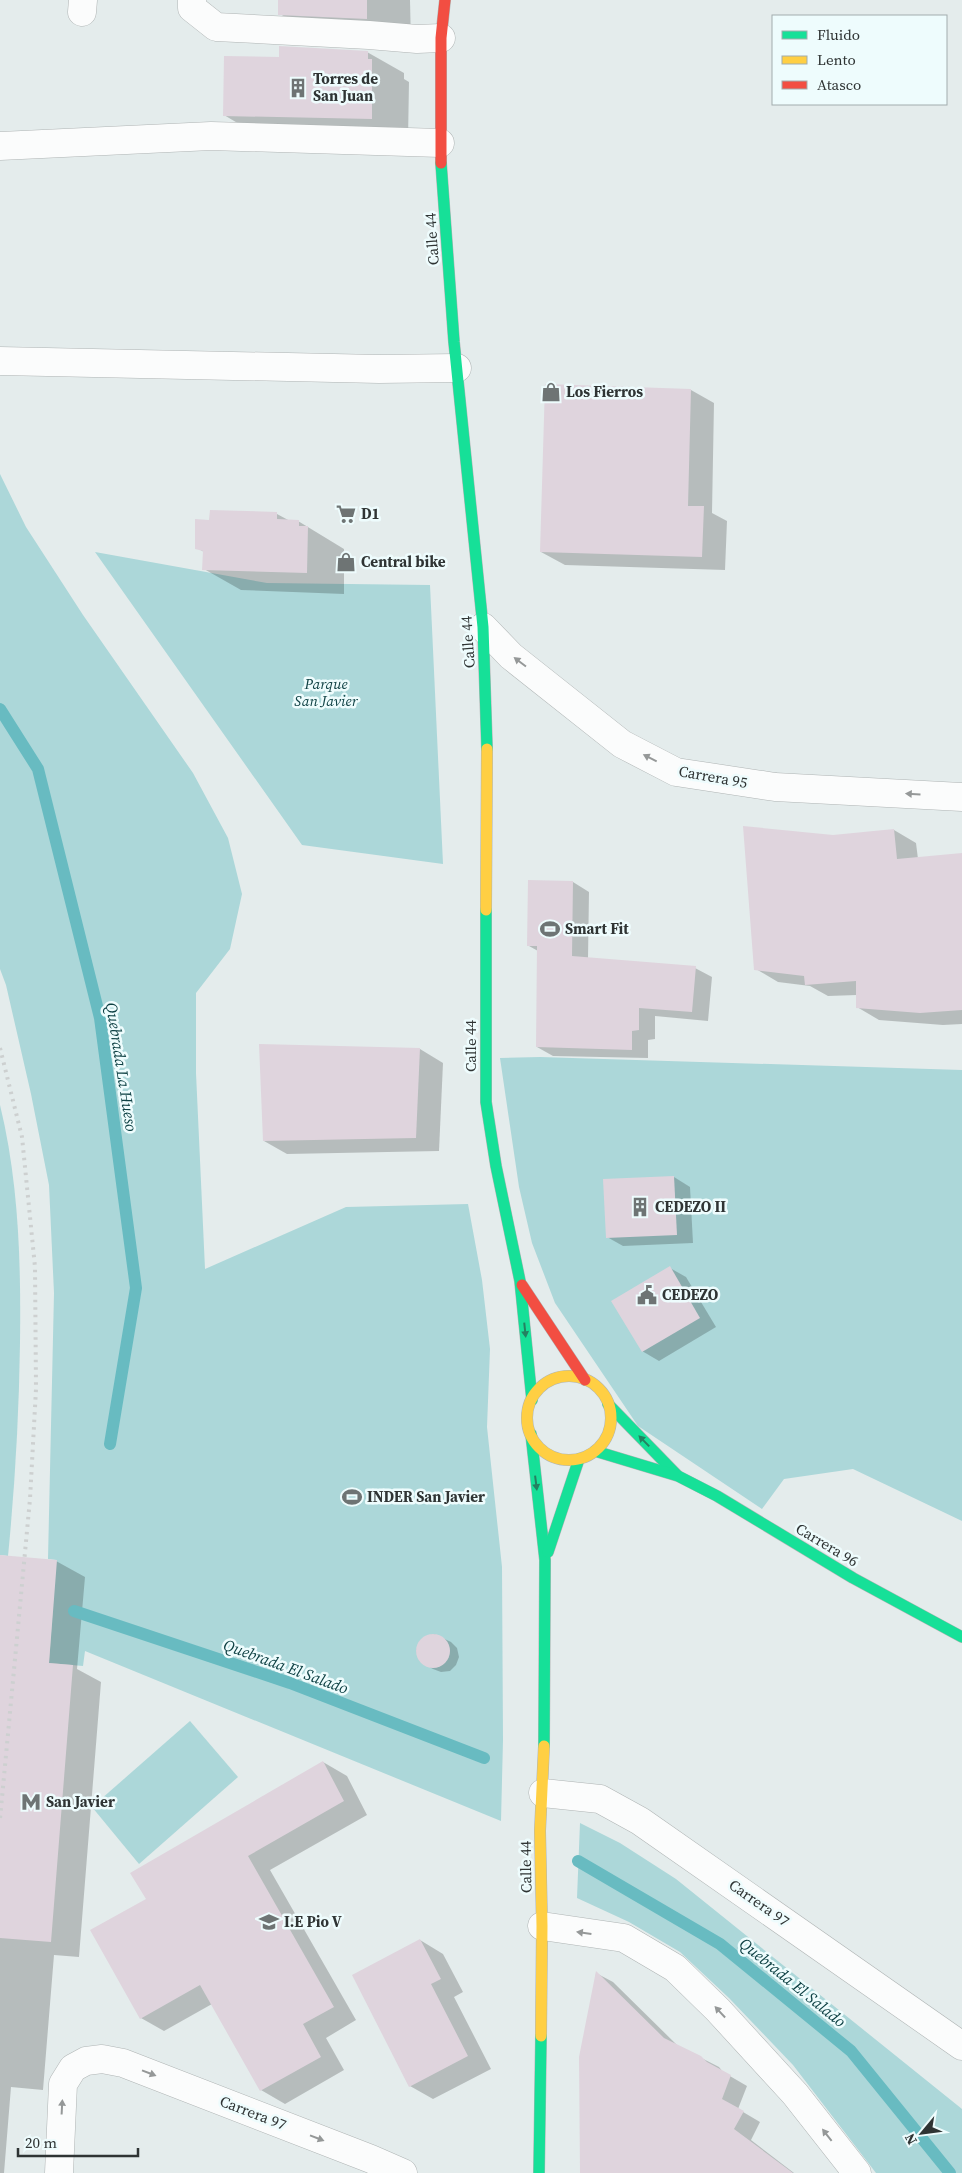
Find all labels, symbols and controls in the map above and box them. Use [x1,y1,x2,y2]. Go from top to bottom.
legend [772,15,947,105]
text: Fluido [817,24,860,45]
text: Lento [817,49,856,70]
place label: Torres de San Juan [313,68,378,106]
text: Atasco [817,74,861,95]
building icon: Torres de San Juan [287,77,309,99]
street label: Calle 44 [419,212,444,266]
shop icon: Los Fierros [540,381,562,403]
place label: Los Fierros [566,381,643,402]
supermarket icon: D1 [335,503,357,525]
place label: D1 [361,503,380,524]
shop icon: Central bike [335,551,357,573]
place label: Central bike [361,551,446,572]
street label: Calle 44 [455,615,480,669]
one-way arrow [514,657,527,668]
park label: Parque San Javier [294,673,359,711]
one-way arrow [643,754,658,762]
street label: Carrera 95 [677,760,749,793]
one-way arrow [905,790,921,798]
sports icon: Smart Fit [539,918,561,940]
place label: Smart Fit [565,918,629,939]
water label: Quebrada La Hueso [101,1001,143,1133]
street label: Calle 44 [460,1019,481,1072]
building icon: CEDEZO II [629,1196,651,1218]
place label: CEDEZO II [655,1196,726,1217]
public building icon: CEDEZO [636,1284,658,1306]
place label: CEDEZO [662,1284,719,1305]
one-way arrow [521,1322,529,1338]
one-way arrow [639,1436,651,1448]
one-way arrow [532,1475,540,1491]
sports icon: INDER San Javier [341,1486,363,1508]
place label: INDER San Javier [367,1486,485,1507]
street label: Carrera 96 [792,1518,862,1571]
water label: Quebrada El Salado [221,1633,352,1699]
metro station icon: San Javier [20,1791,42,1813]
place label: San Javier [46,1791,115,1812]
street label: Calle 44 [515,1840,536,1893]
street label: Carrera 97 [725,1874,794,1931]
school or university icon: I.E Pio V [258,1911,280,1933]
place label: I.E Pio V [284,1911,342,1932]
one-way arrow [576,1929,592,1937]
water label: Quebrada El Salado [735,1932,851,2032]
one-way arrow [714,2007,726,2019]
one-way arrow [142,2069,157,2077]
street label: Carrera 97 [217,2090,289,2135]
one-way arrow [58,2099,66,2115]
north arrow [897,2108,947,2158]
scale bar [18,2126,138,2158]
one-way arrow [821,2128,832,2141]
text: N [899,2130,922,2149]
text: 20 m [25,2132,57,2153]
one-way arrow [310,2134,325,2142]

